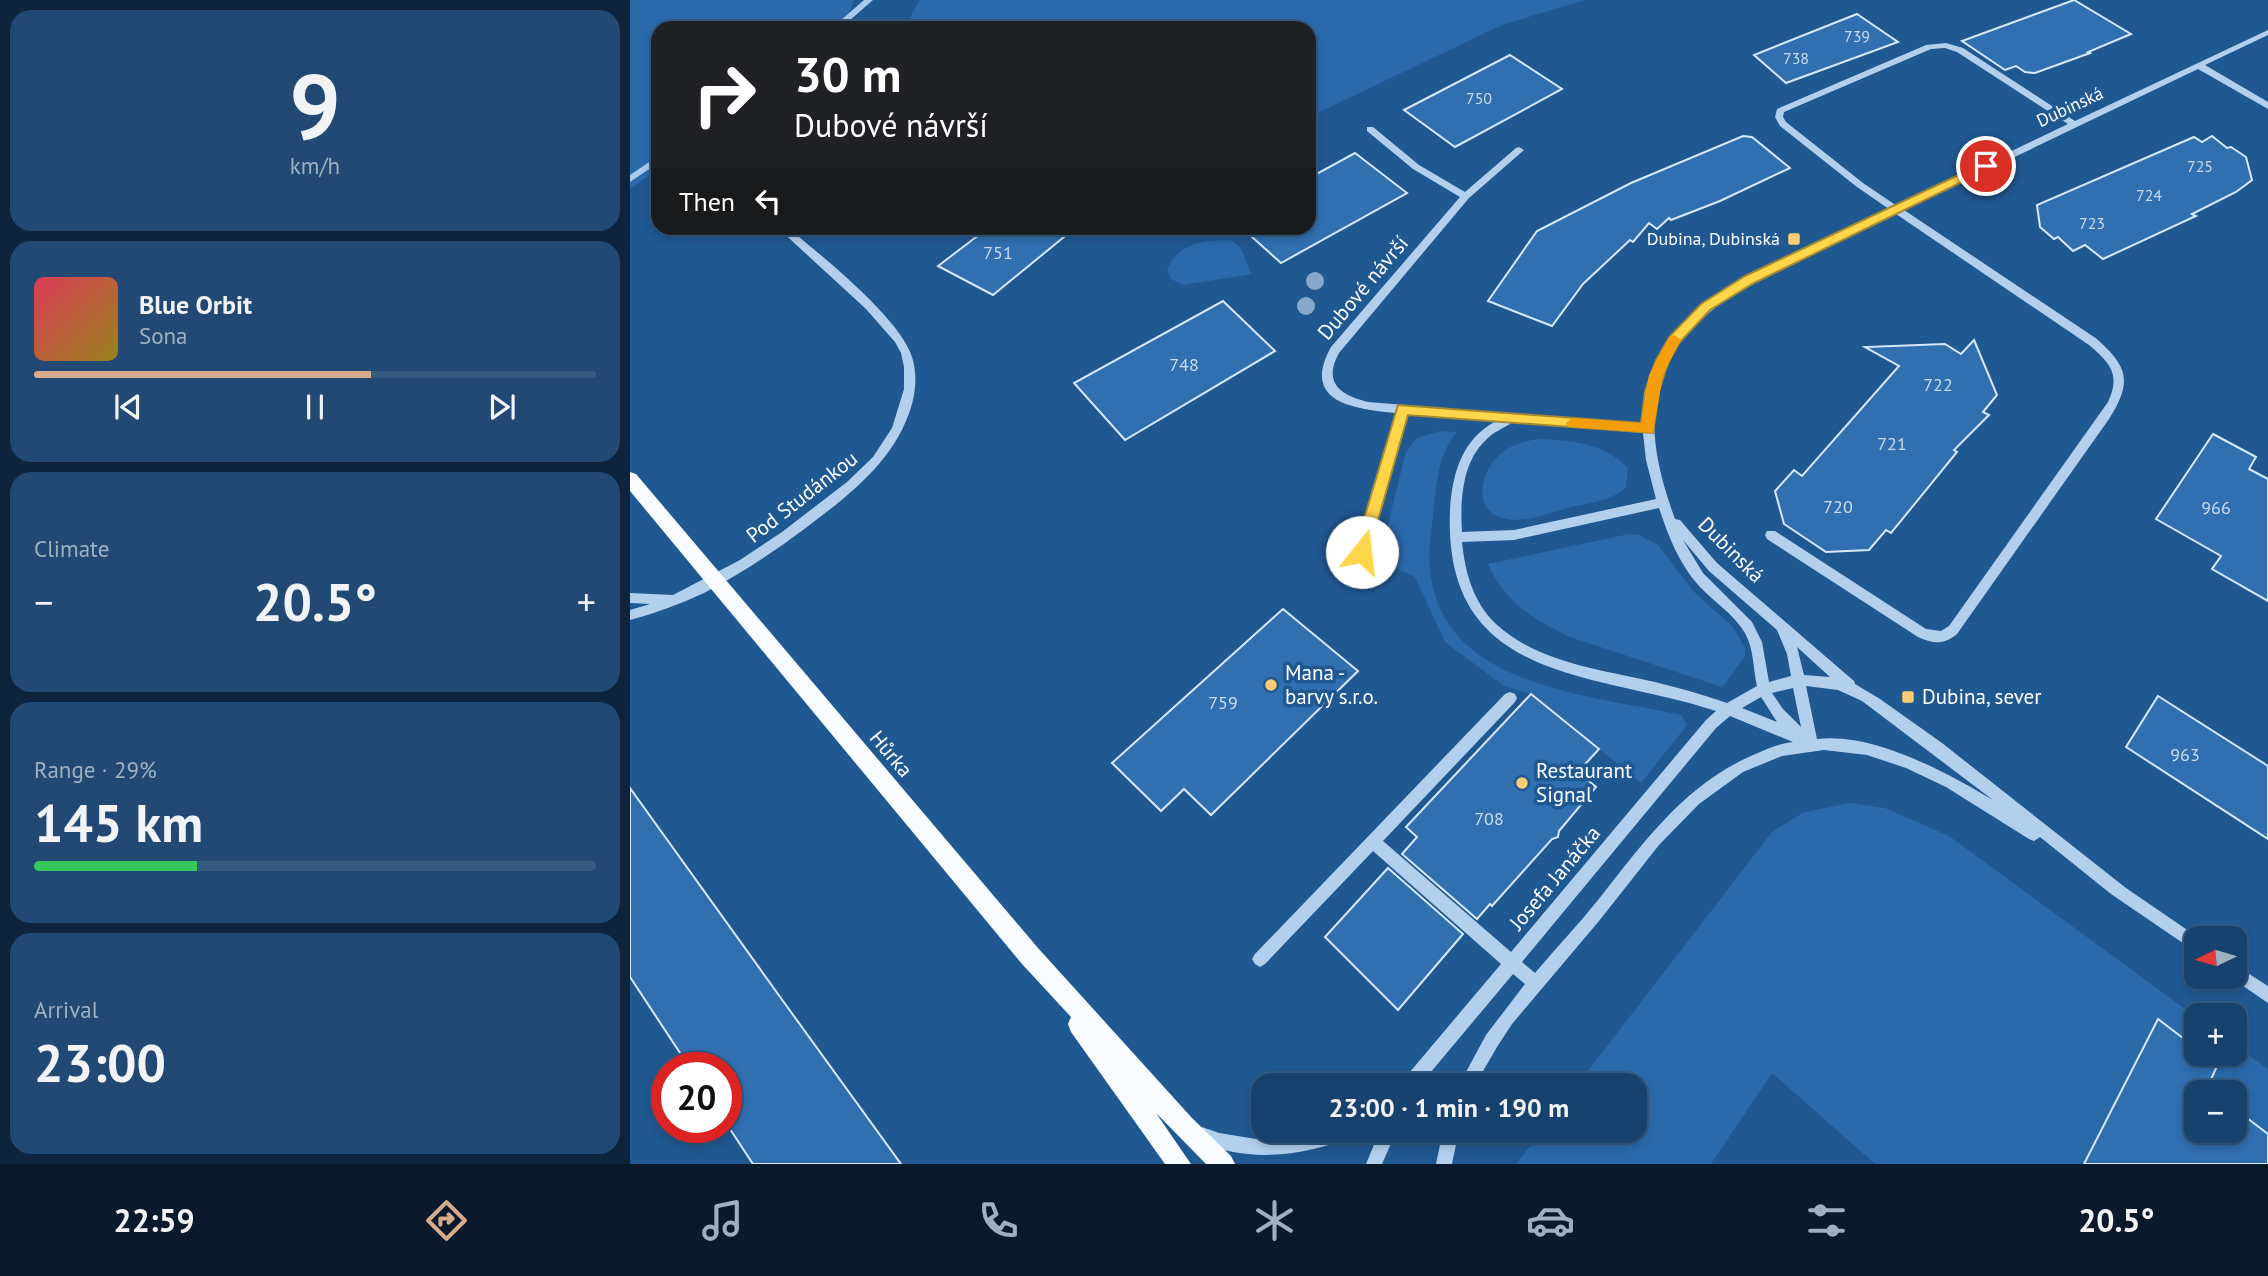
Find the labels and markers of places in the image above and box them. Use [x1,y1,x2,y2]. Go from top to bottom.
pin [1956,136,2016,196]
place label: Dubina, Dubinská [1647,227,1780,250]
marker: Dubina, Dubinská [1786,231,1802,247]
place label: Mana - barvy s.r.o. [1285,659,1378,710]
marker: Mana - barvy s.r.o. [1263,677,1279,693]
place label: Dubina, sever [1922,683,2041,710]
marker: Dubina, sever [1900,689,1916,705]
place label: Restaurant Signal [1536,757,1632,808]
marker: Restaurant Signal [1514,775,1530,791]

